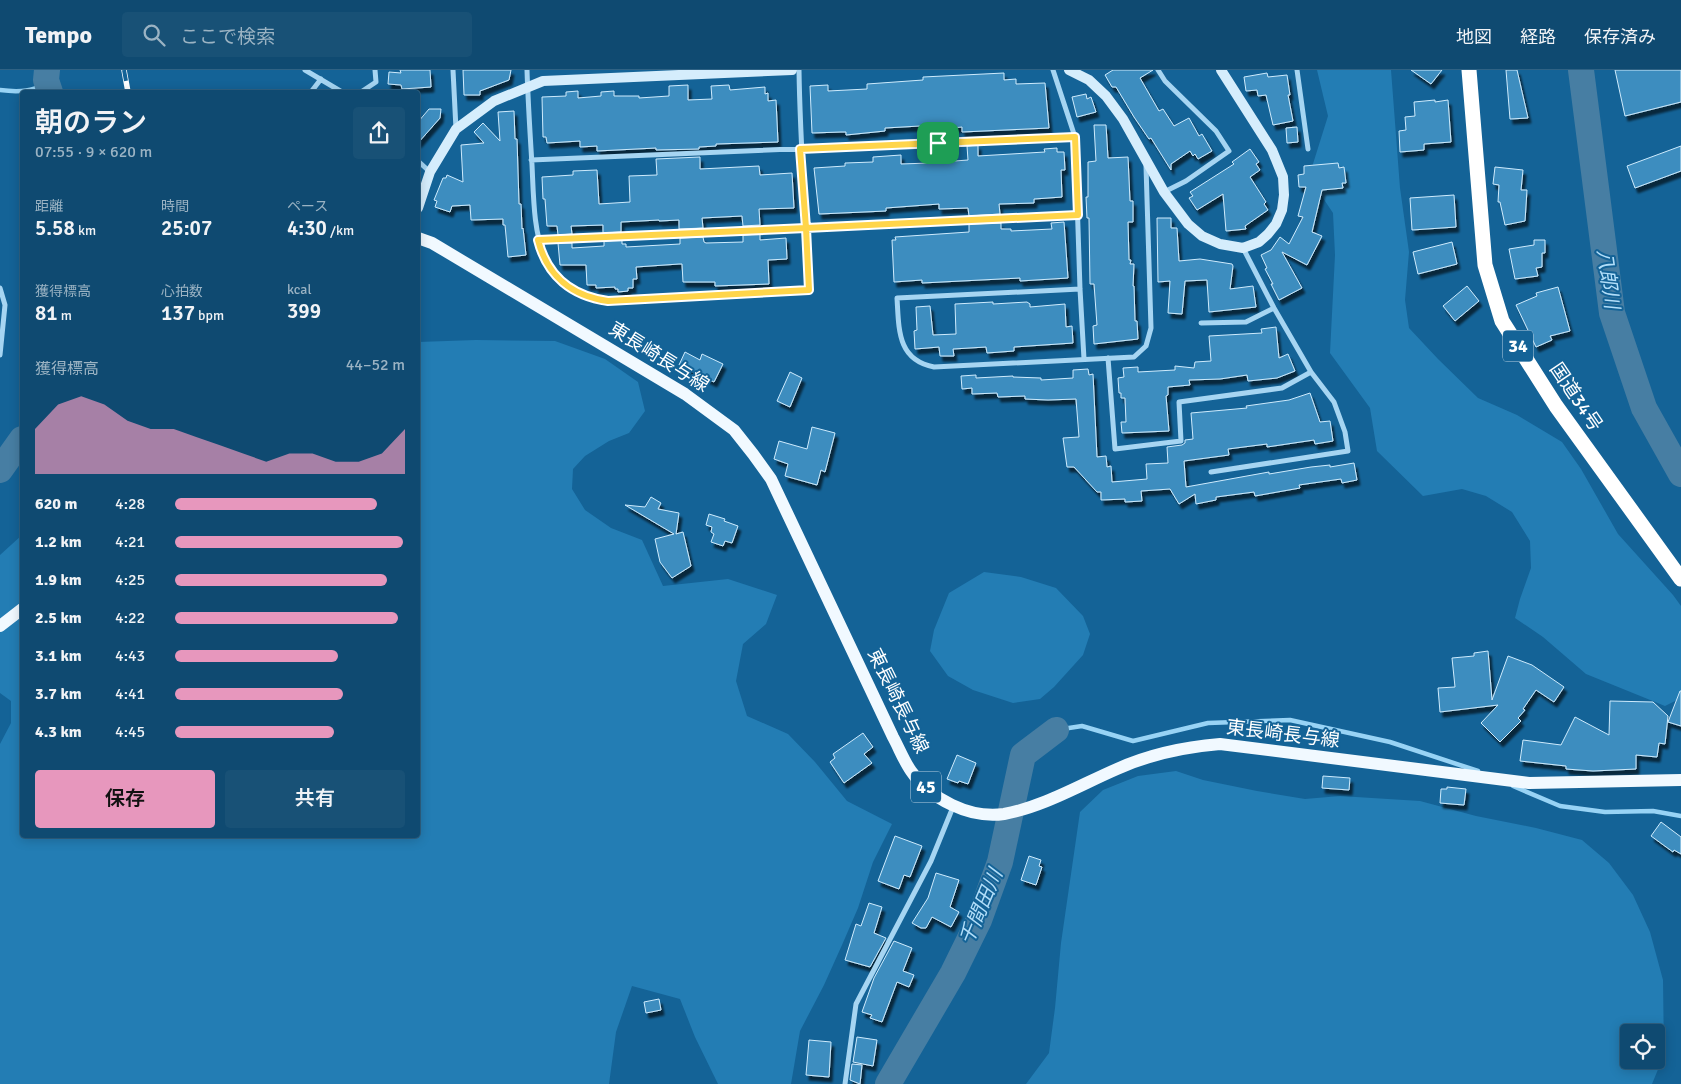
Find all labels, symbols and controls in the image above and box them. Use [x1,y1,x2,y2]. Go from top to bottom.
search box [122,12,472,57]
text: Tempo [25,20,92,50]
icon: search [140,21,168,49]
text: ここで検索 [180,25,275,49]
text: 地図 [1456,26,1492,48]
text: 経路 [1520,26,1556,48]
text: 保存済み [1584,26,1656,48]
text: 朝のラン [35,106,147,140]
button: share [353,107,405,159]
pin [917,122,959,164]
icon: arrive [924,129,952,157]
text: 07:55 · 9 × 620 m [35,142,152,162]
text: 距離 [35,198,63,215]
text: 時間 [161,198,189,215]
text: ペース [287,198,328,215]
text: 5.58 [35,215,75,241]
text: 25:07 [161,215,212,241]
text: 4:30 [287,215,327,241]
text: km [75,222,96,239]
text: /km [327,222,354,239]
water label: 八郎川 [1591,248,1625,312]
text: kcal [287,281,312,298]
text: 獲得標高 [35,283,91,300]
text: 心拍数 [161,283,203,300]
text: 399 [287,298,321,324]
text: 81 [35,300,58,326]
text: 137 [161,300,195,326]
text: m [58,307,72,324]
text: bpm [195,307,224,324]
street label: 東長崎長与線 [604,317,714,397]
road number: 34 [1503,330,1533,362]
text: 44–52 m [346,355,405,375]
street label: 国道34号 [1544,358,1608,436]
text: 獲得標高 [35,359,99,379]
text: 620 m [35,494,77,514]
text: 4:28 [115,494,145,514]
text: 1.2 km [35,532,82,552]
text: 4:21 [115,532,145,552]
text: 1.9 km [35,570,82,590]
text: 4:25 [115,570,145,590]
text: 2.5 km [35,608,82,628]
text: 4:22 [115,608,145,628]
street label: 東長崎長与線 [862,645,934,757]
text: 3.1 km [35,646,82,666]
text: 4:43 [115,646,145,666]
text: 3.7 km [35,684,82,704]
text: 4:41 [115,684,145,704]
street label: 東長崎長与線 [1225,715,1341,753]
text: 4.3 km [35,722,82,742]
text: 4:45 [115,722,145,742]
button: 保存 [35,770,215,828]
button: 共有 [225,770,405,828]
road number: 45 [911,772,941,802]
water label: 千間田川 [954,863,1009,949]
map controls [1620,1024,1665,1069]
button: locate [1620,1024,1665,1069]

